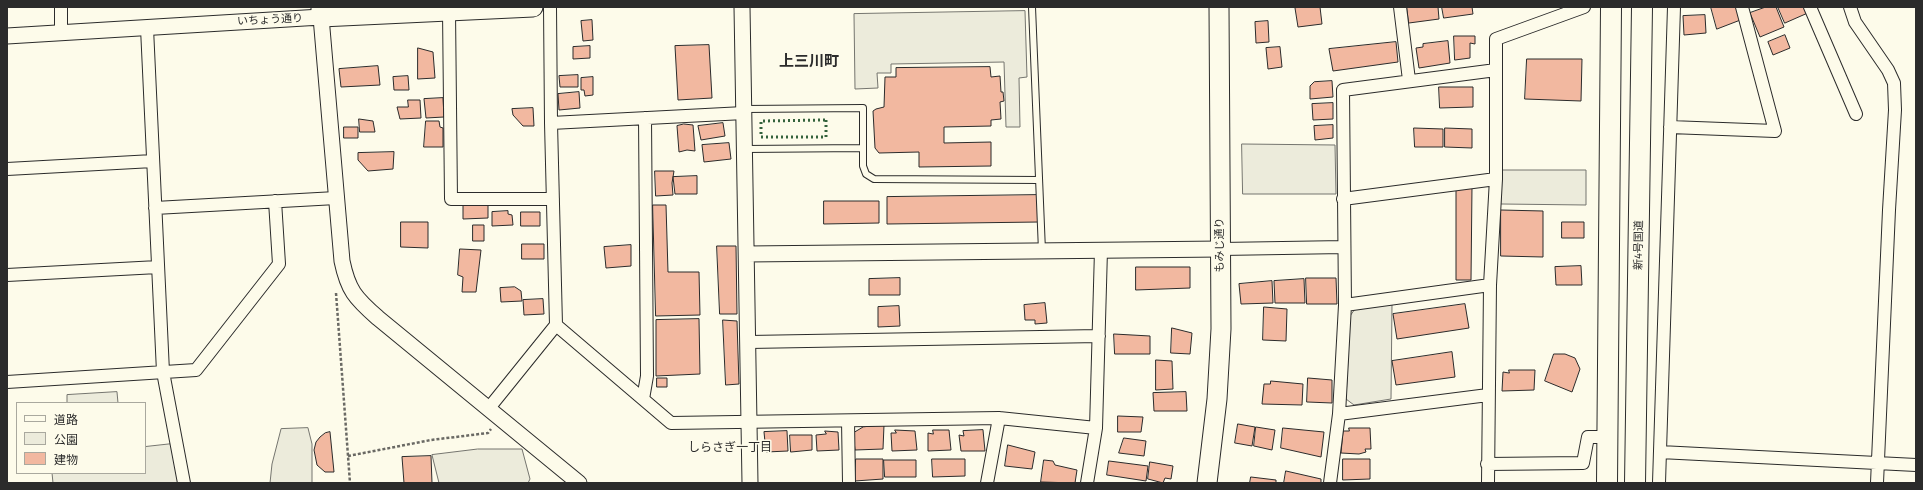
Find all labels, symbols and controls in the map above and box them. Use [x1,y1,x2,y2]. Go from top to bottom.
street label: いちょう通り [237,12,303,28]
district label: 上三川町 [779,53,839,71]
street label: もみじ通り [1213,218,1227,272]
street label: 新4号国道 [1632,220,1646,270]
legend [16,402,146,474]
text: 道路 [54,413,78,427]
text: 公園 [54,433,78,447]
district label: しらさぎ一丁目 [688,441,772,455]
text: 建物 [54,453,78,467]

